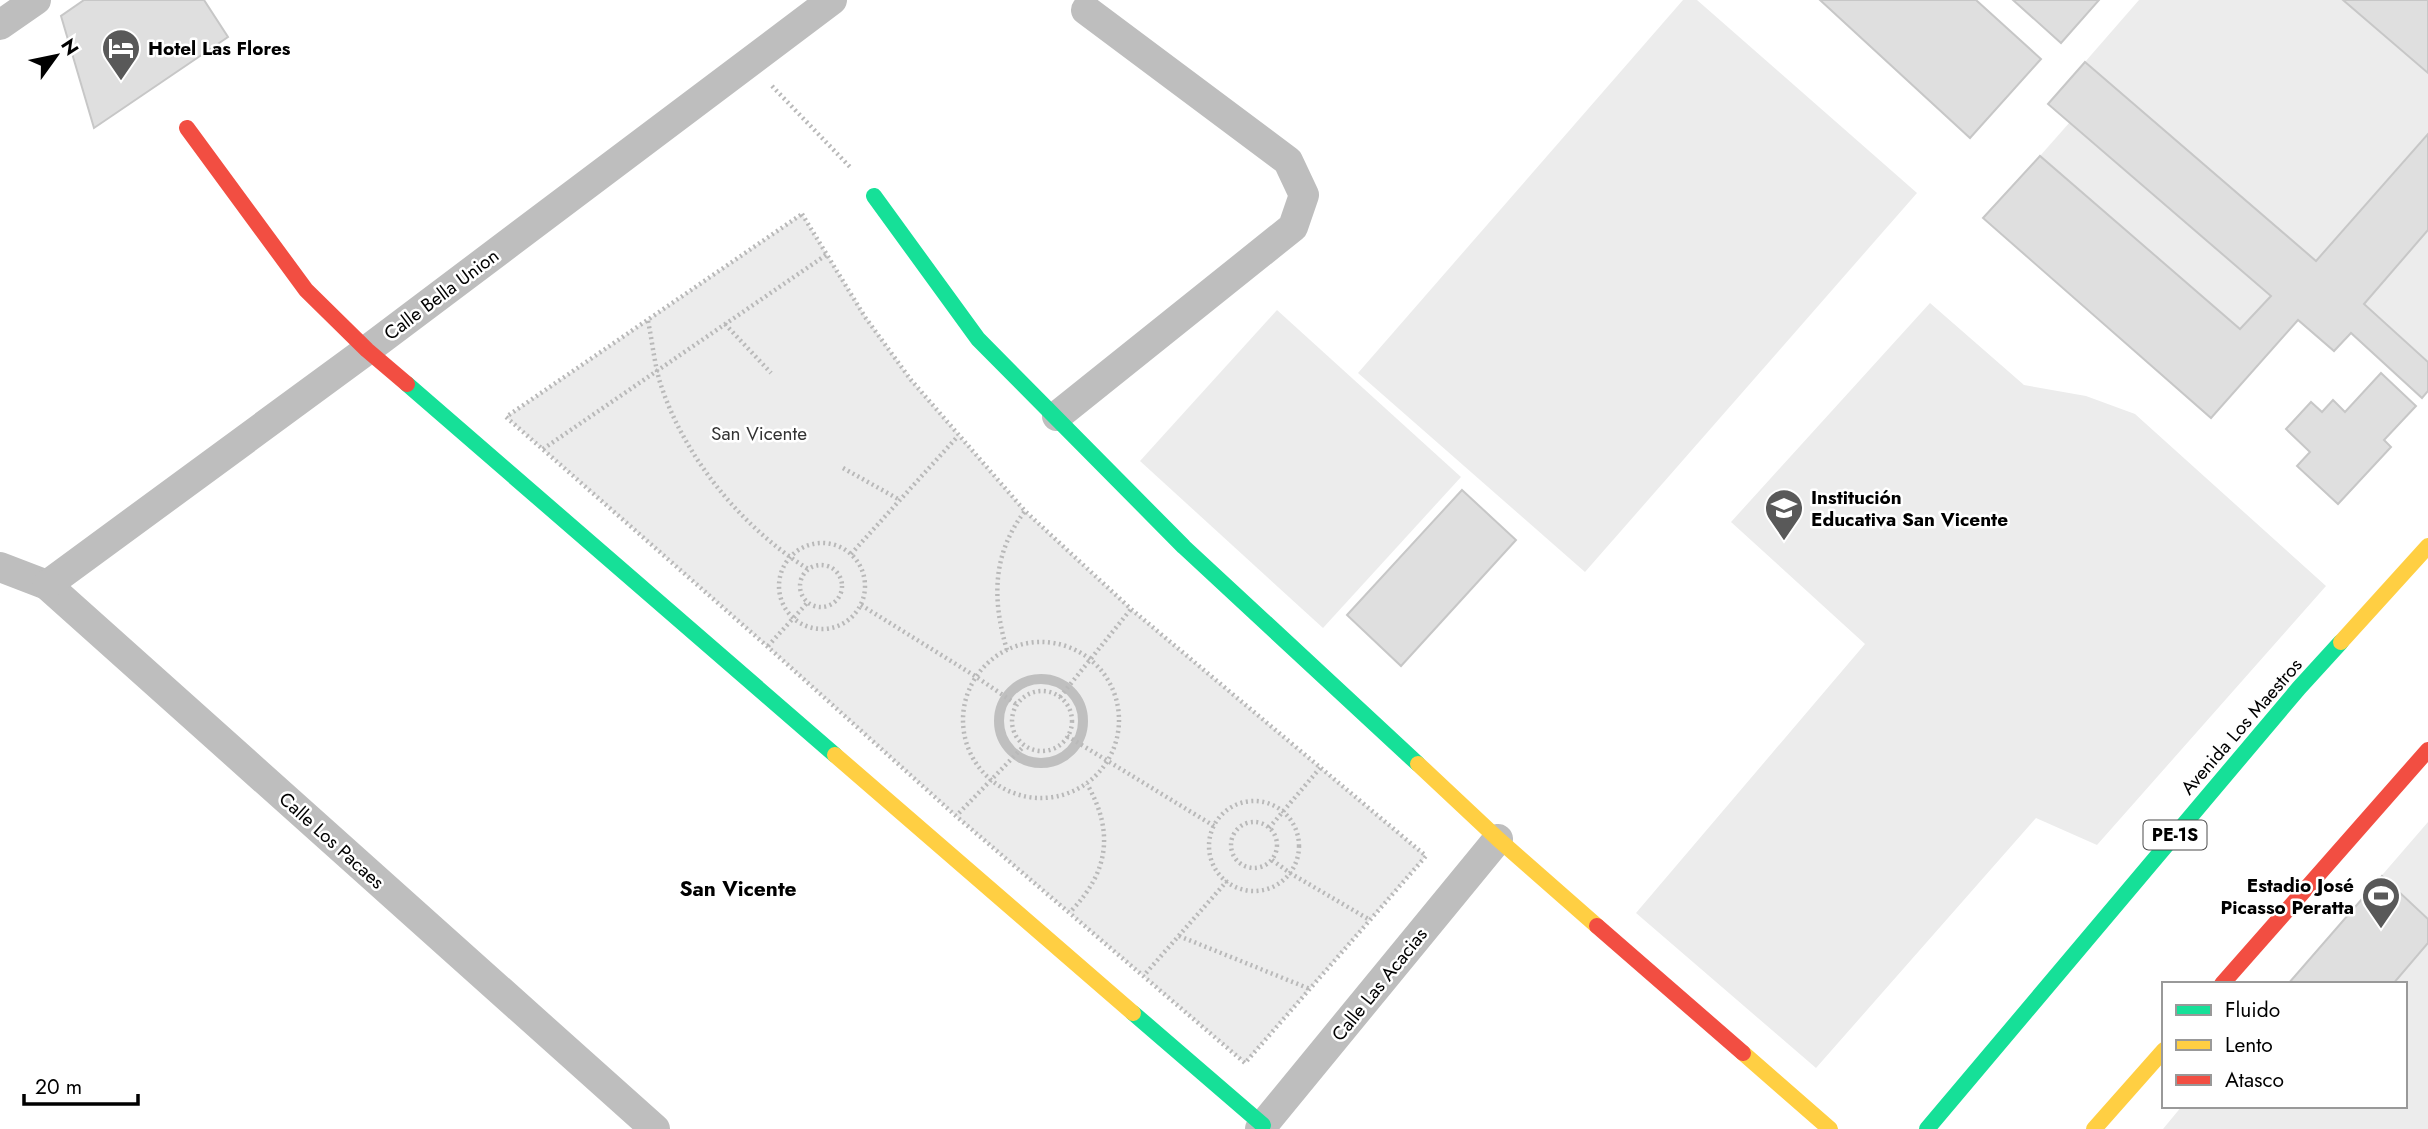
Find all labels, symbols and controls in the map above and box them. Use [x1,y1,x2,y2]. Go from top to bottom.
north arrow [21,21,91,91]
hotel icon: Hotel Las Flores [100,27,142,82]
text: N [54,33,85,61]
place label: Hotel Las Flores [148,35,291,62]
street label: Calle Bella Union [378,242,504,347]
park label: San Vicente [711,420,807,447]
place label: Institución Educativa San Vicente [1811,484,2008,533]
school or university icon: Institución Educativa San Vicente [1763,487,1805,542]
street label: Avenida Los Maestros [2174,652,2309,801]
street label: Calle Los Pacaes [273,786,390,895]
road number: PE-1S [2144,820,2206,850]
place label: Estadio José Picasso Peratta [2221,872,2354,921]
district label: San Vicente [679,874,797,904]
sports icon: Estadio José Picasso Peratta [2360,875,2402,930]
street label: Calle Las Acacias [1325,922,1434,1047]
legend [2162,982,2407,1108]
text: Fluido [2225,995,2280,1025]
text: Lento [2225,1030,2273,1060]
scale bar [24,1062,138,1106]
text: Atasco [2225,1065,2284,1095]
text: 20 m [35,1072,82,1102]

